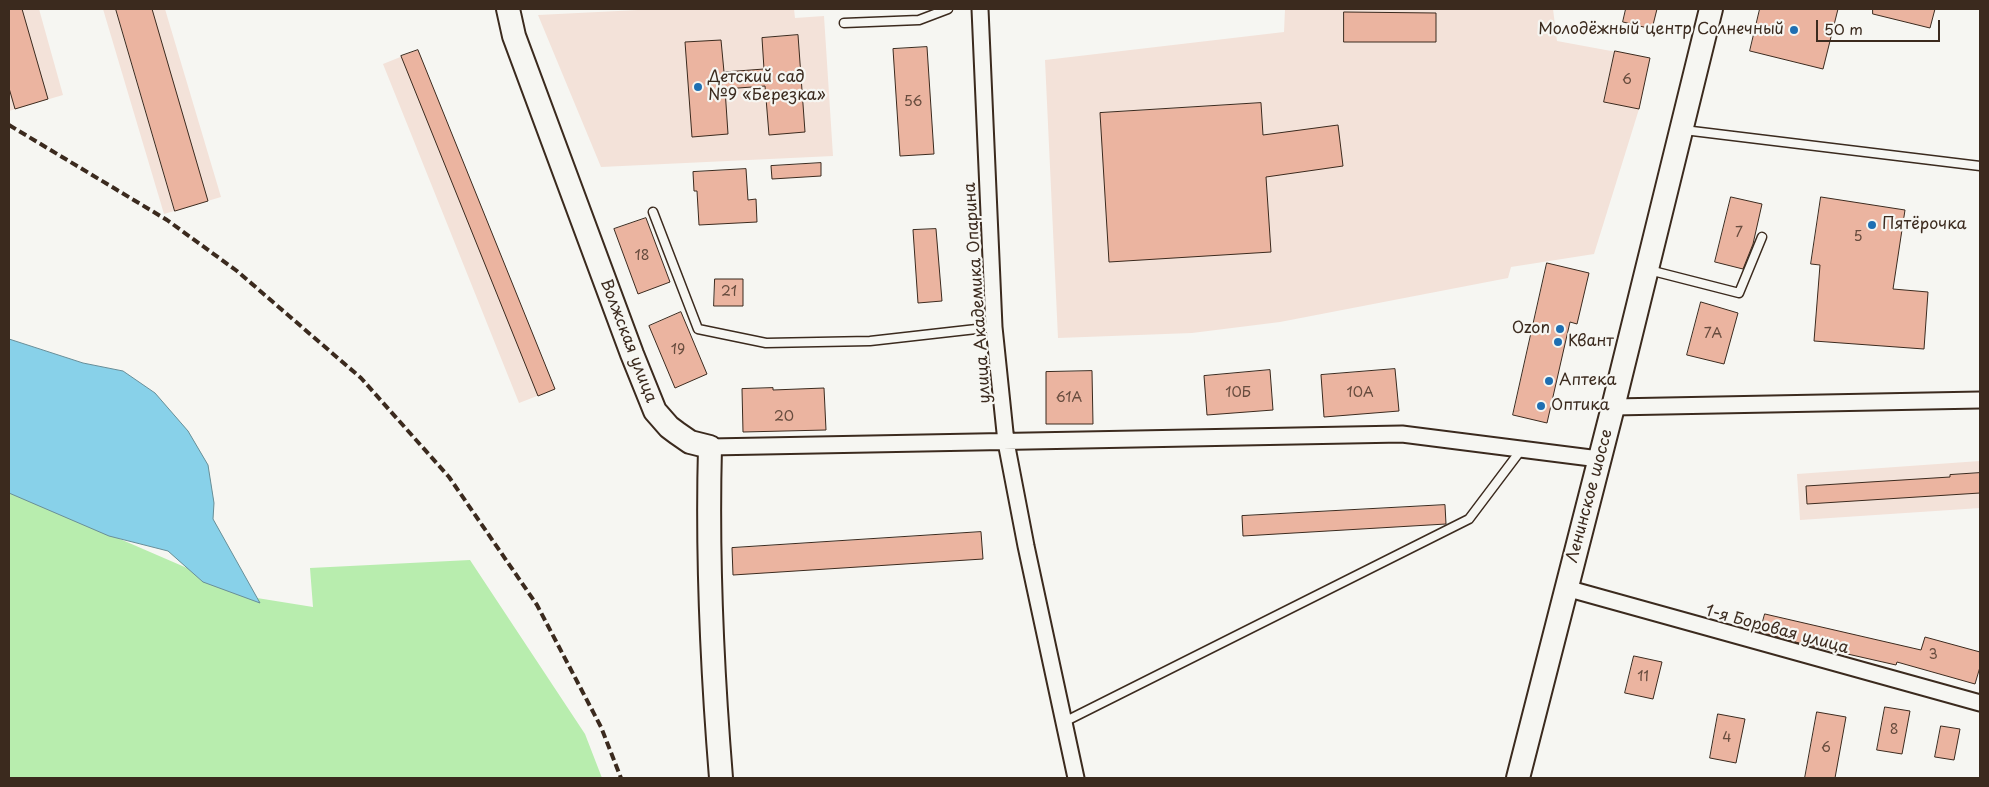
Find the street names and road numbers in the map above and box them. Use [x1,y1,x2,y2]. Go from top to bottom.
street label: улица Академика Опарина [961,182,995,404]
street label: Волжская улица [596,276,660,406]
street label: Ленинское шоссе [1563,427,1617,565]
street label: 1-я Боровая улица [1703,602,1851,658]

